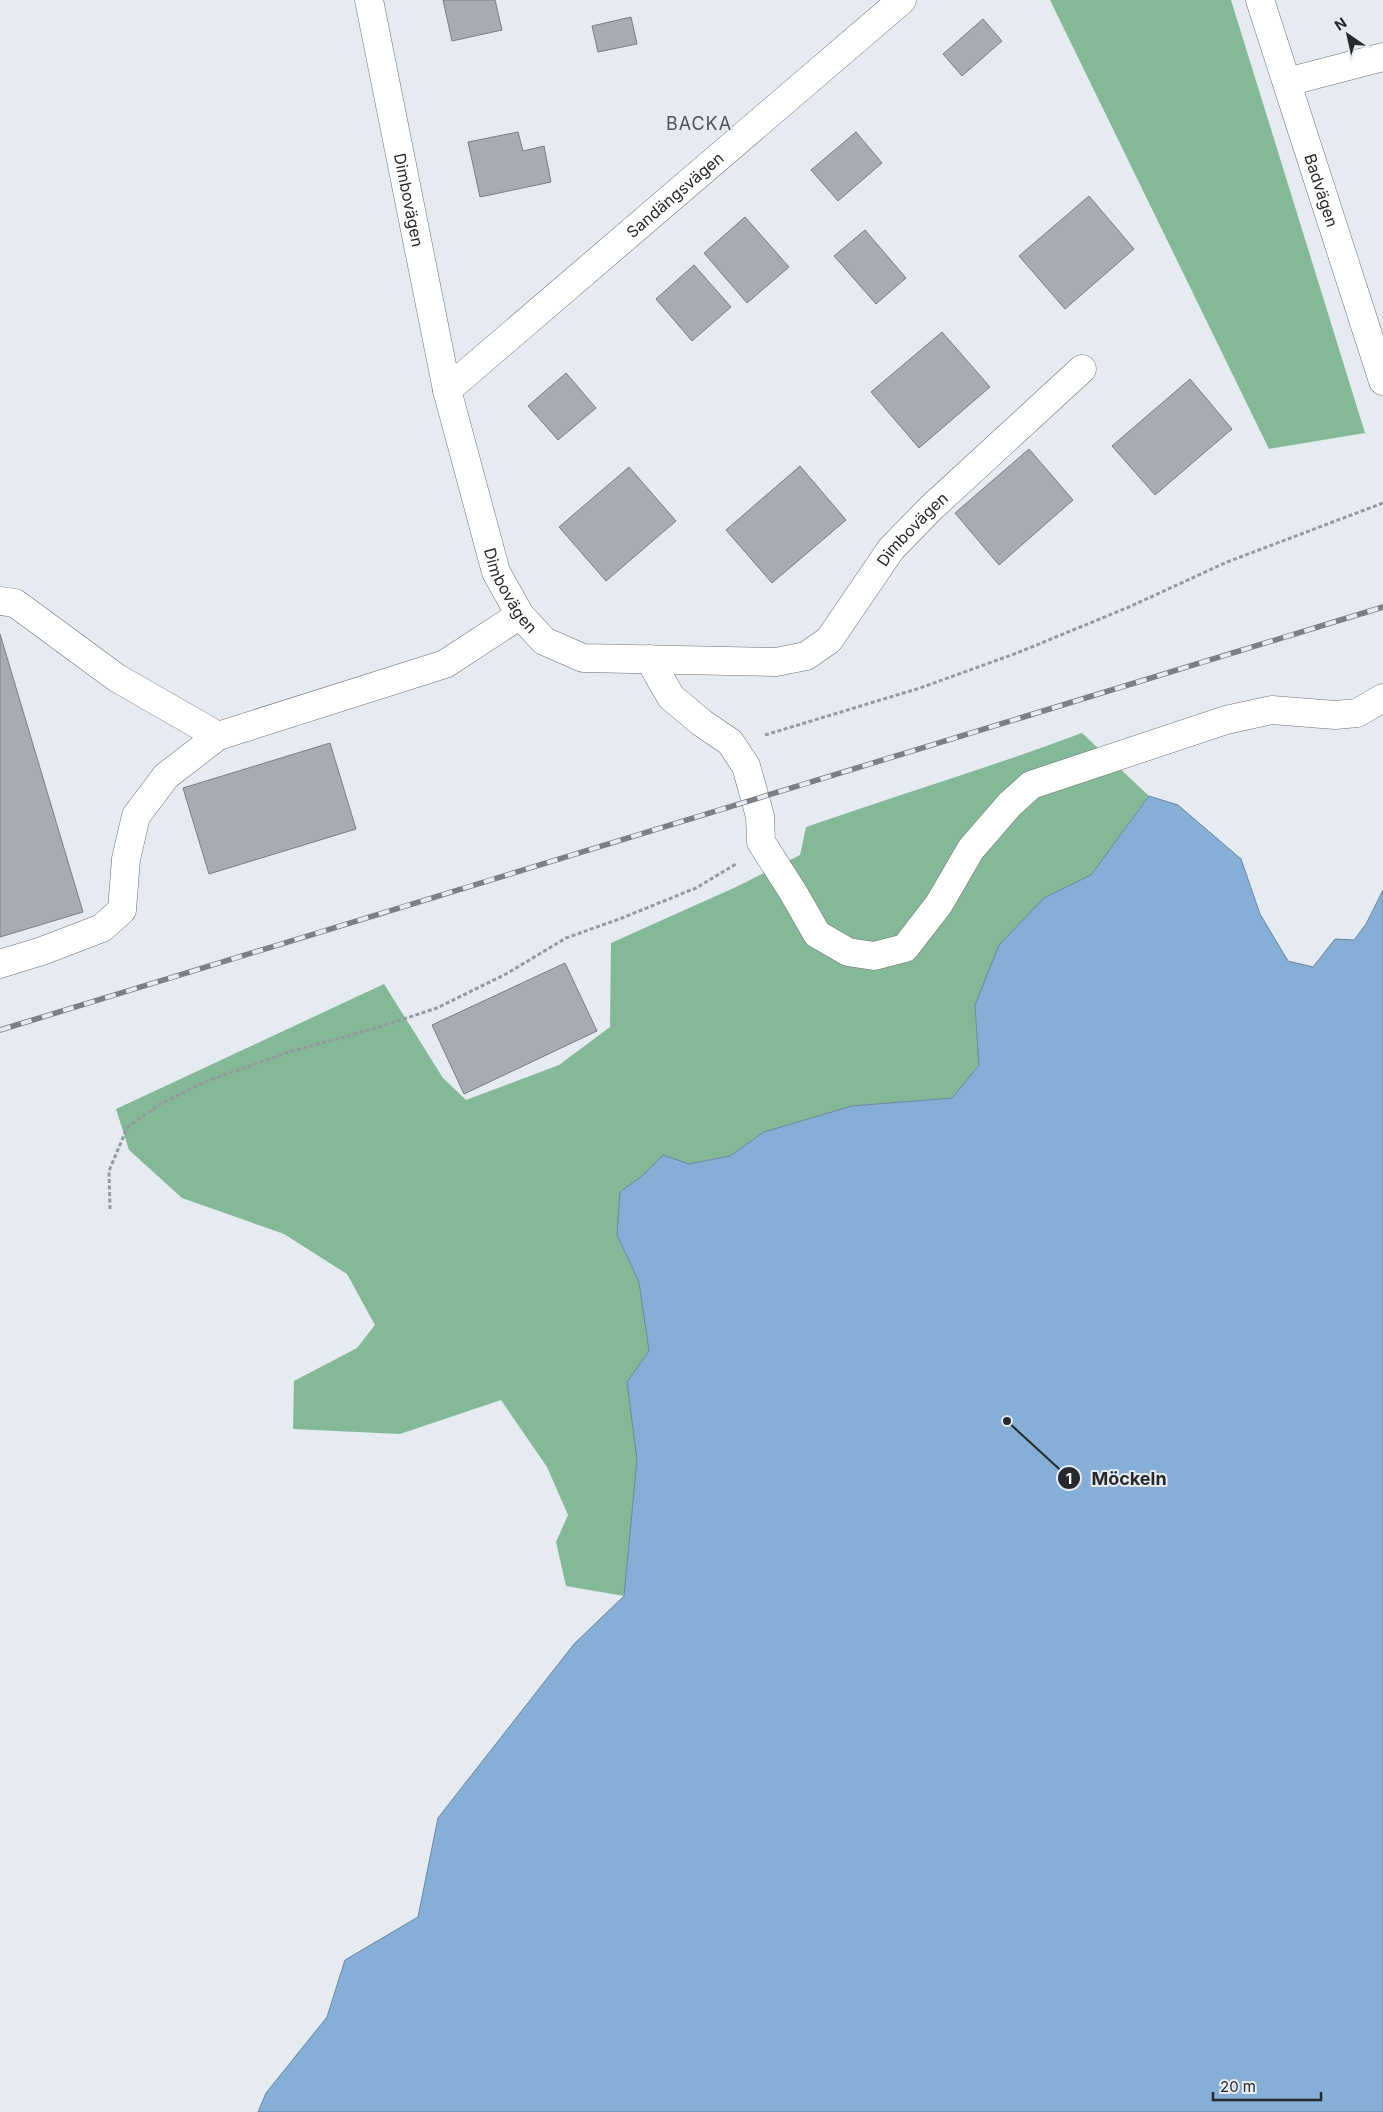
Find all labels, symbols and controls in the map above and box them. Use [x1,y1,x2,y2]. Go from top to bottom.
north arrow [1323,10,1373,60]
text: N [1331,14,1350,34]
district label: BACKA [666,113,732,134]
street label: Sandängsvägen [622,148,727,242]
street label: Dimbovägen [390,151,428,249]
street label: Badvägen [1300,151,1343,229]
street label: Dimbovägen [872,488,952,570]
street label: Dimbovägen [480,546,542,637]
callout: Möckeln [1057,1462,1177,1495]
text: Möckeln [1091,1468,1167,1489]
text: 1 [1066,1469,1072,1488]
scale bar [1213,2070,1320,2102]
text: 20 m [1220,2077,1256,2096]

